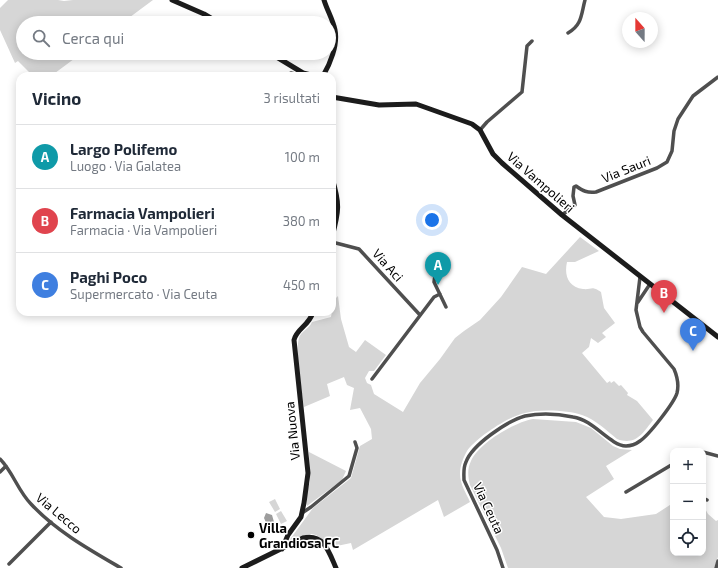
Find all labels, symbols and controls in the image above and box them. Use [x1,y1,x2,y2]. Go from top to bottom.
north arrow [622,12,658,48]
search box [16,16,336,60]
icon: search [30,27,52,49]
text: Cerca qui [62,29,124,47]
text: Vicino [32,88,81,108]
text: 3 risultati [263,90,320,106]
text: Largo Polifemo [70,140,177,158]
street label: Via Vampolieri [504,148,578,216]
text: A [41,149,49,165]
text: 100 m [285,149,320,165]
street label: Via Sauri [599,152,653,186]
text: Luogo · Via Galatea [70,158,181,174]
text: Farmacia Vampolieri [70,204,215,222]
your location [422,210,442,230]
text: B [41,213,49,229]
text: 380 m [283,213,320,229]
text: Farmacia · Via Vampolieri [70,222,217,238]
street label: Via Aci [369,245,407,285]
pin: A [425,252,451,285]
text: Paghi Poco [70,268,147,286]
text: C [41,277,49,293]
text: 450 m [283,277,320,293]
pin: B [651,280,677,313]
text: Supermercato · Via Ceuta [70,286,217,302]
pin: C [680,318,706,351]
street label: Via Nuova [281,401,303,461]
map controls [670,448,706,556]
button: + [670,448,706,484]
street label: Via Ceuta [470,480,508,536]
button: − [670,484,706,520]
street label: Via Lecco [33,489,85,537]
place label: Villa Grandiosa FC [259,520,339,551]
button: locate [670,520,706,556]
marker: Villa Grandiosa FC [246,530,256,540]

